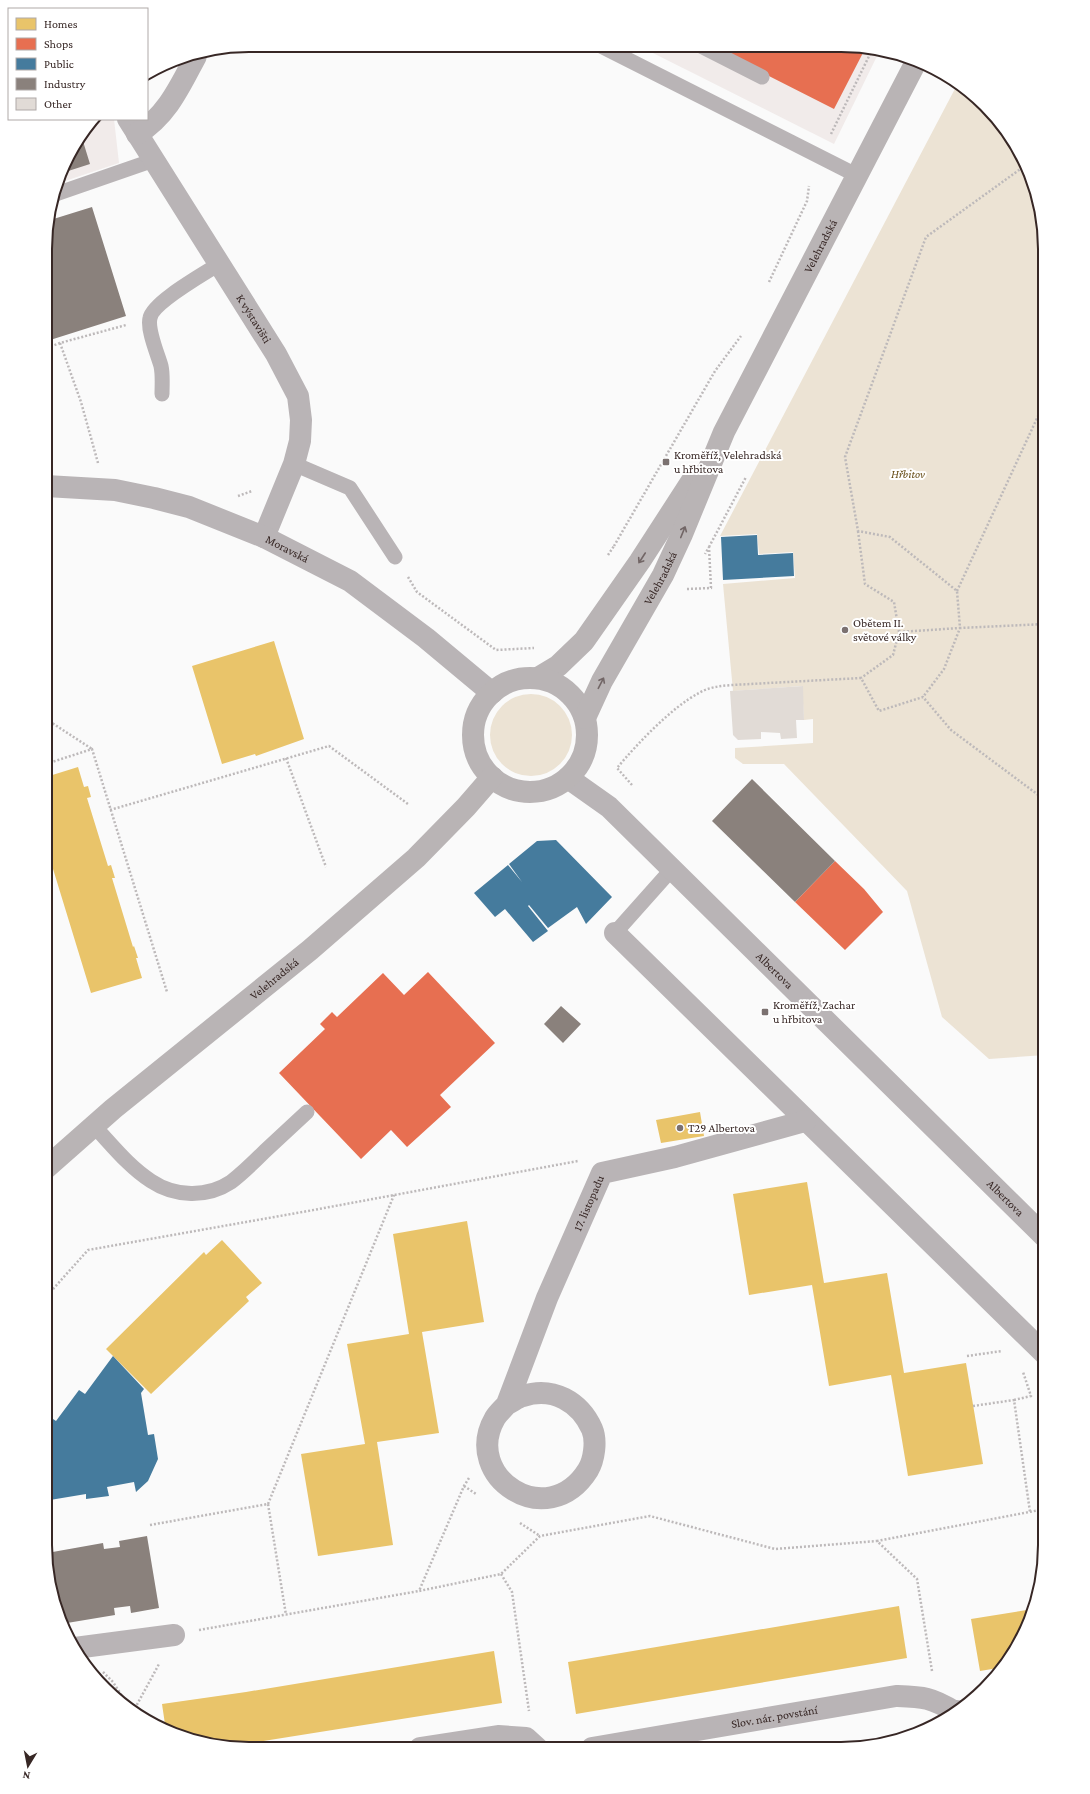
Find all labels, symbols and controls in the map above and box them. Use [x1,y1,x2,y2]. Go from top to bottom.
legend [8,8,148,120]
text: Homes [44,17,78,31]
text: Shops [44,37,73,51]
text: Public [44,57,74,71]
text: Industry [44,77,86,91]
text: Other [44,97,73,111]
street label: Velehradská [801,217,840,275]
street label: K výstavišti [233,292,274,346]
place label: Kroměříž, Velehradská u hřbitova [674,448,782,476]
marker: Kroměříž, Velehradská u hřbitova [661,457,671,467]
park label: Hřbitov [891,467,925,481]
one-way arrow [680,526,687,538]
street label: Moravská [263,532,312,566]
street label: Velehradská [640,549,680,607]
one-way arrow [638,552,646,563]
place label: Obětem II. světové války [853,616,917,644]
marker: Obětem II. světové války [840,625,850,635]
one-way arrow [598,677,606,689]
street label: Albertova [753,949,797,992]
street label: Velehradská [247,955,302,1003]
place label: Kroměříž, Zachar u hřbitova [773,998,856,1026]
marker: Kroměříž, Zachar u hřbitova [760,1007,770,1017]
place label: T29 Albertova [688,1121,756,1135]
marker: T29 Albertova [675,1123,685,1133]
street label: 17. listopadu [570,1172,607,1233]
street label: Albertova [984,1177,1027,1220]
street label: Slov. nár. povstání [730,1702,819,1731]
north arrow [8,1746,48,1786]
text: N [21,1769,31,1782]

